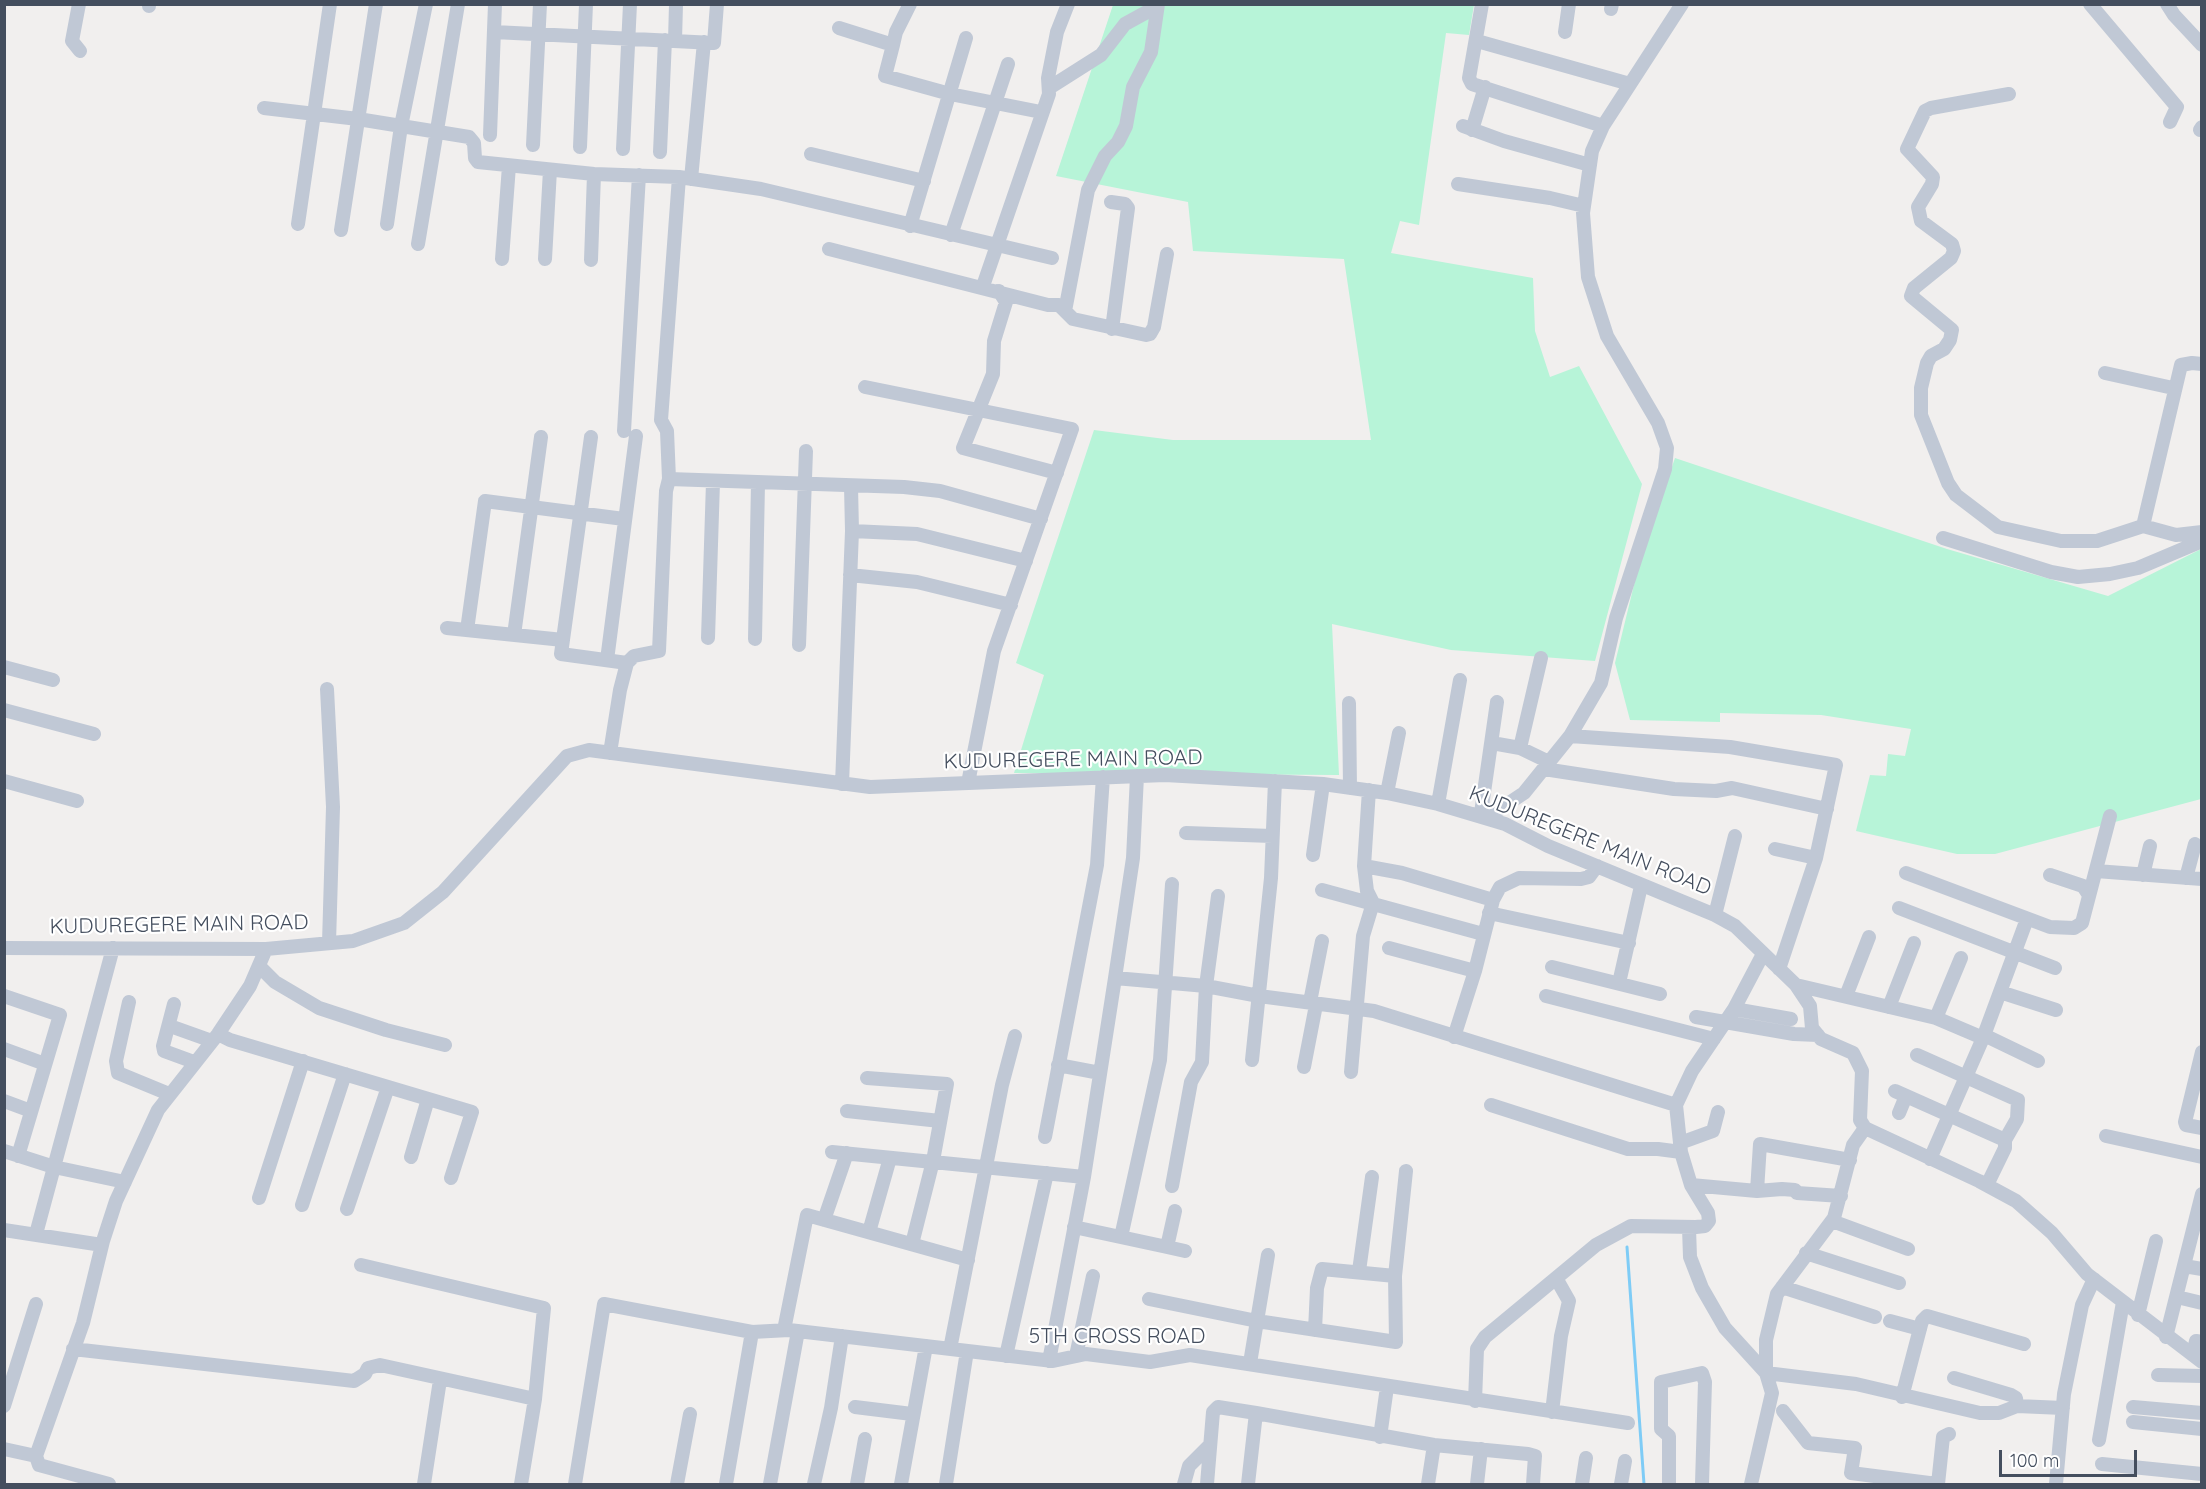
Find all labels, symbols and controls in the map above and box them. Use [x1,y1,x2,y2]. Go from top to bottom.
street label: KUDUREGERE MAIN ROAD [943,745,1203,775]
street label: KUDUREGERE MAIN ROAD [1465,781,1715,901]
street label: KUDUREGERE MAIN ROAD [49,910,309,940]
street label: 5TH CROSS ROAD [1029,1324,1205,1350]
scale bar [2002,1438,2140,1476]
text: 100 m [2010,1449,2059,1472]

